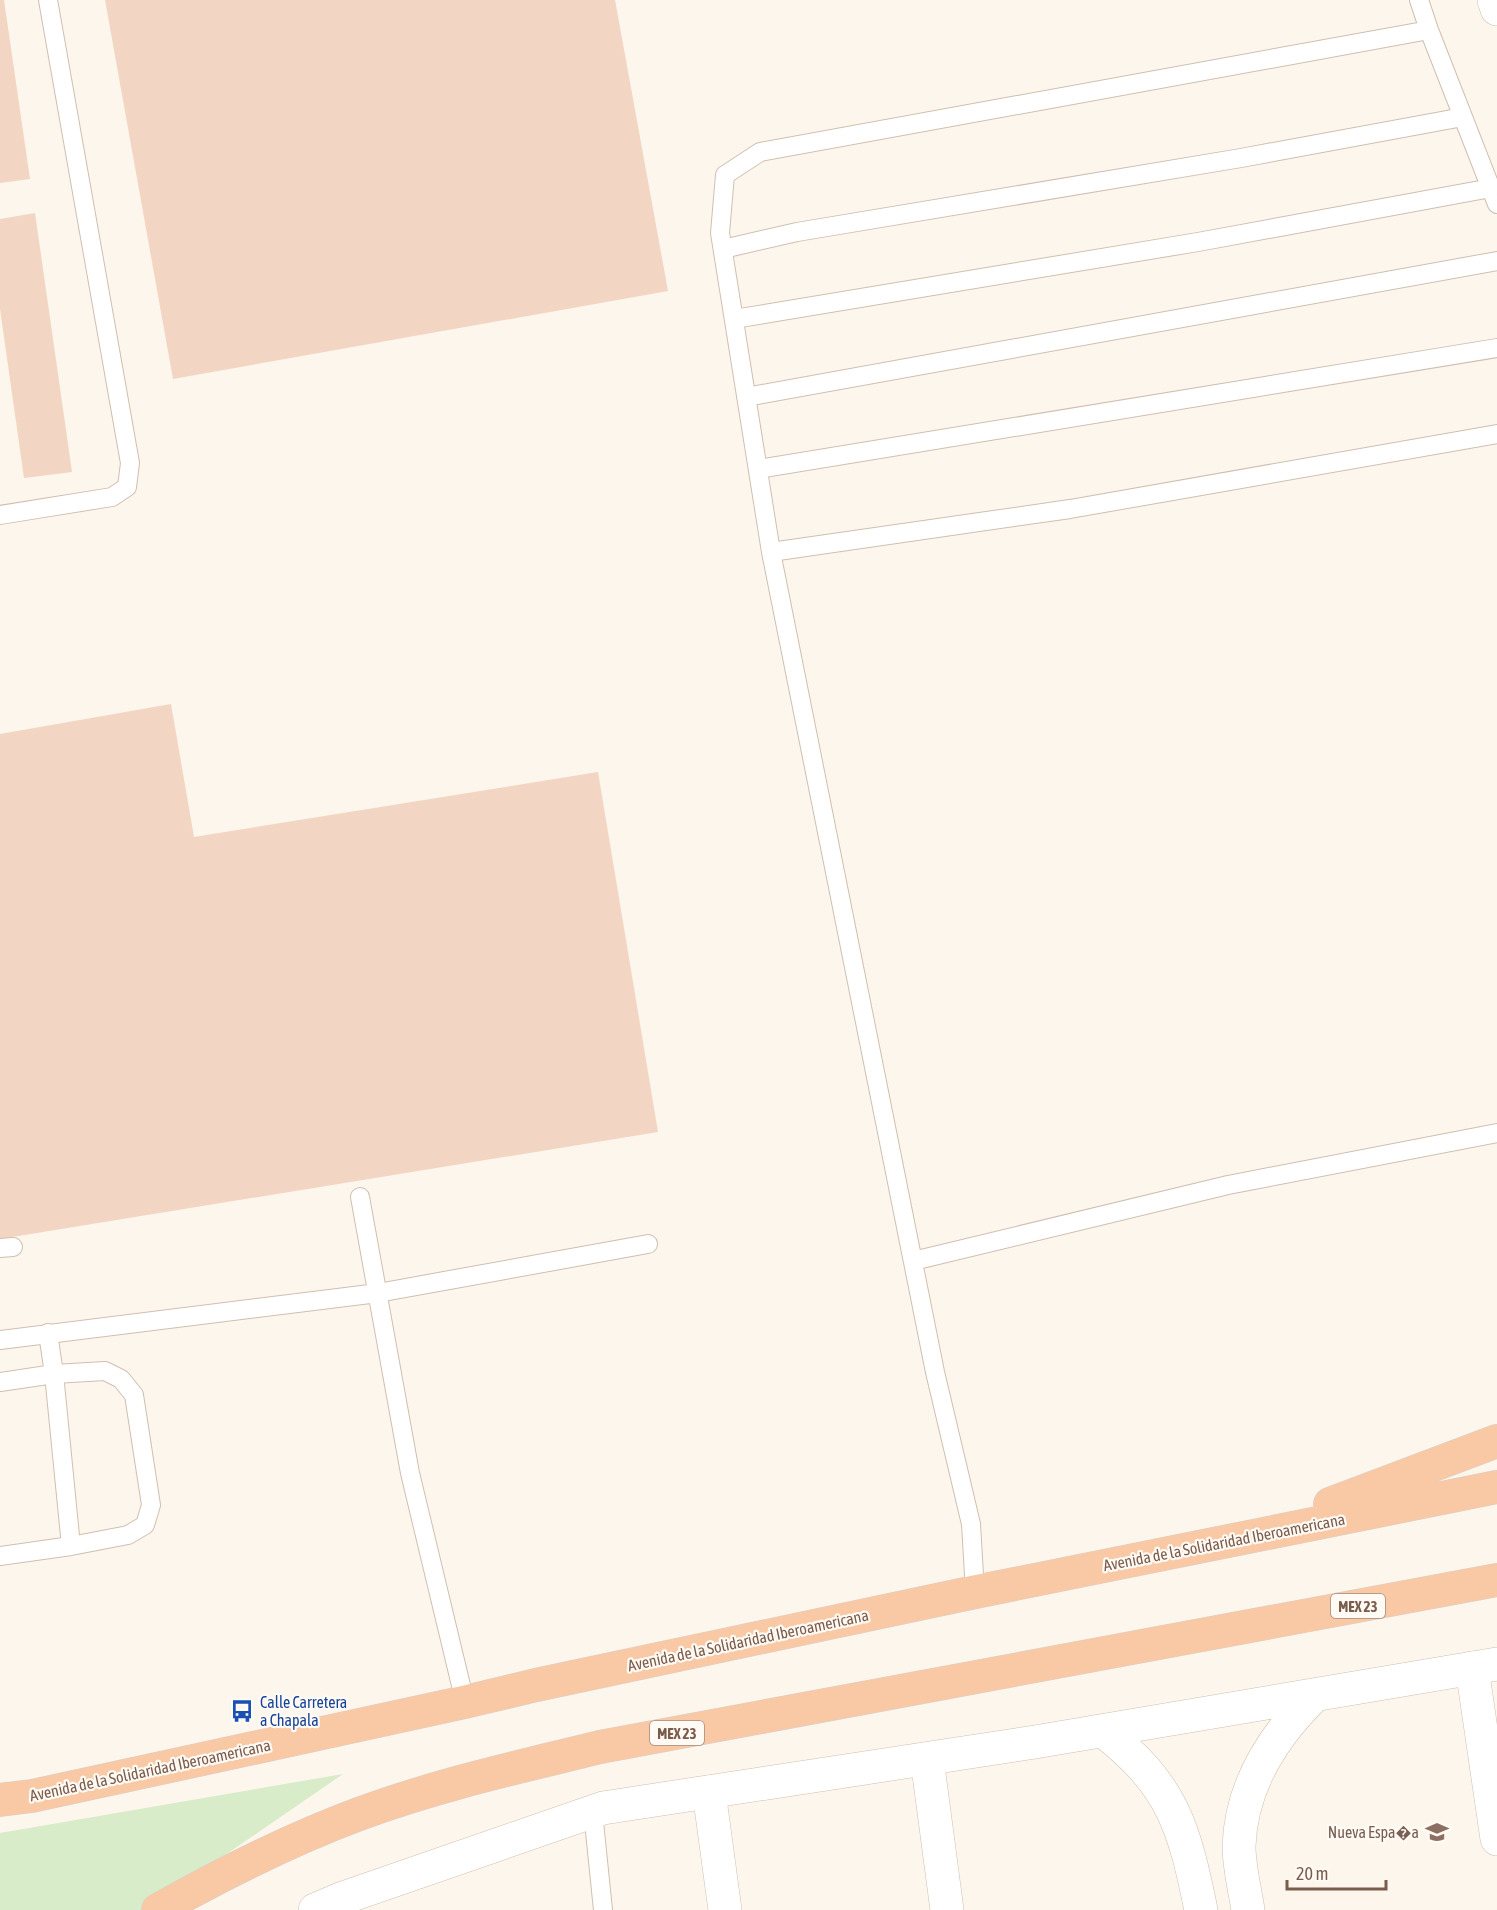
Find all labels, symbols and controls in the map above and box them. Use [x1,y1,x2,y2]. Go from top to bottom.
street label: Avenida de la Solidaridad Iberoamericana [1102,1510,1346,1574]
road number: MEX 23 [1331,1594,1385,1618]
street label: Avenida de la Solidaridad Iberoamericana [626,1606,870,1674]
place label: Calle Carretera a Chapala [260,1693,347,1730]
bus stop icon: Calle Carretera a Chapala [229,1698,255,1724]
road number: MEX 23 [650,1721,704,1745]
street label: Avenida de la Solidaridad Iberoamericana [28,1736,272,1804]
school or university icon: Nueva Espa�a [1424,1819,1450,1845]
place label: Nueva Espa�a [1328,1823,1419,1842]
scale bar [1287,1853,1386,1891]
text: 20 m [1296,1863,1328,1884]

